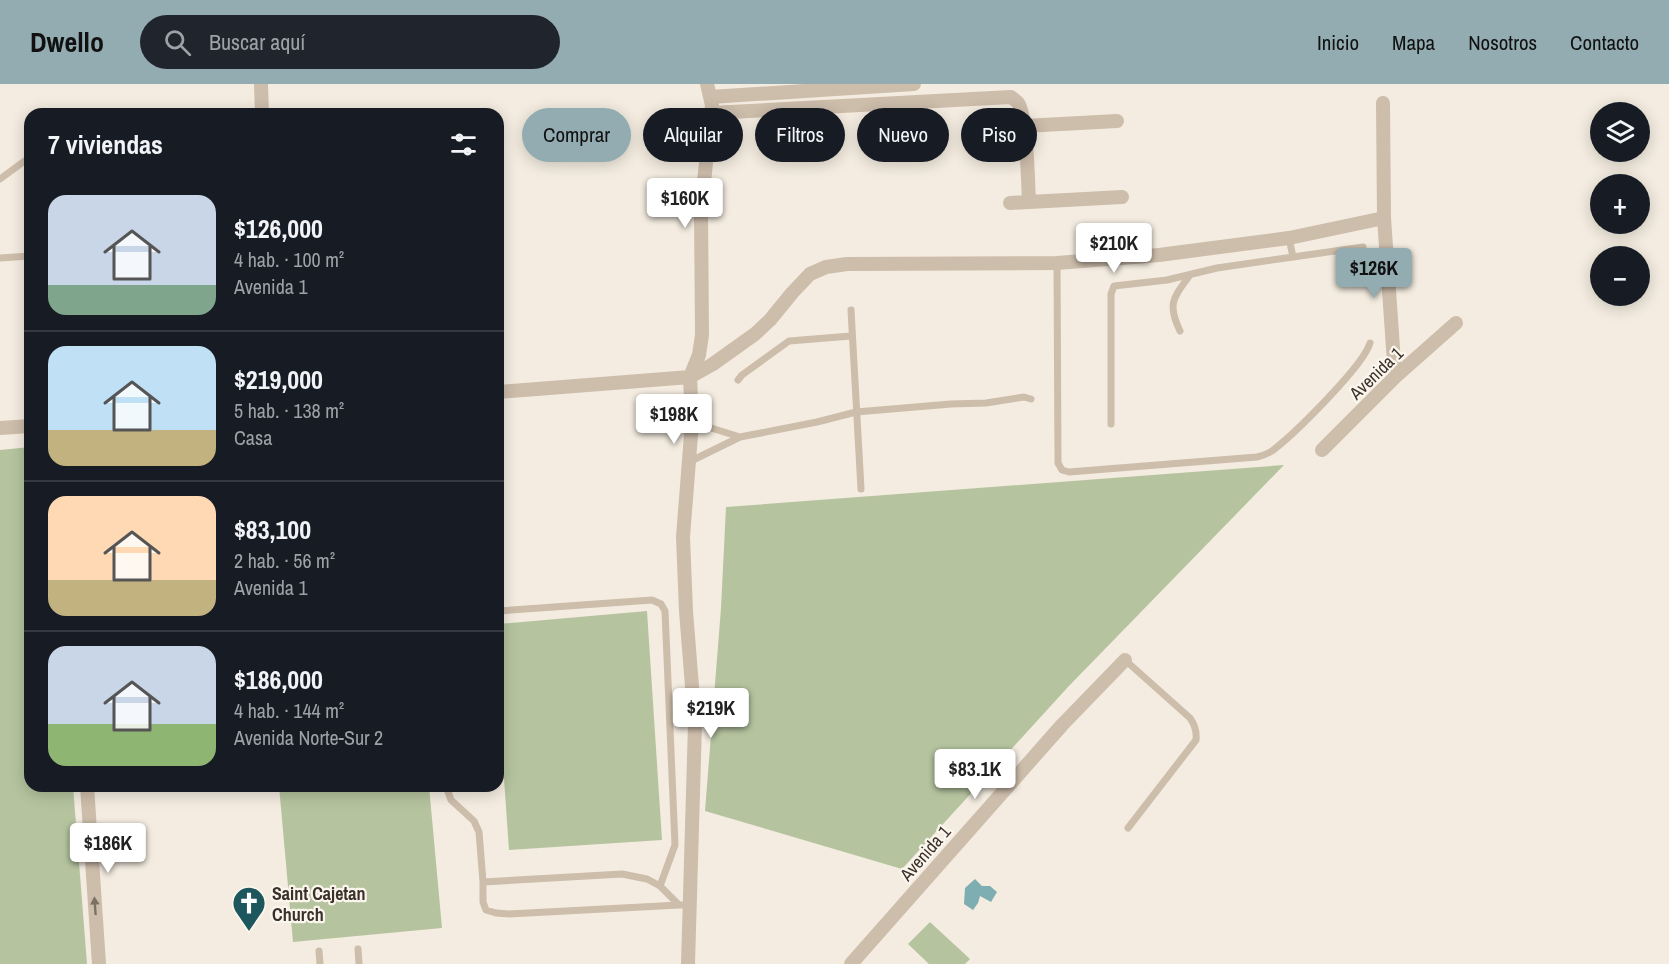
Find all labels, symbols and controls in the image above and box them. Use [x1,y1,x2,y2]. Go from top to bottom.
search box [140,15,560,69]
text: Dwello [30,23,104,61]
icon: search [161,26,194,59]
text: Buscar aquí [209,27,305,57]
text: Inicio [1317,28,1359,57]
text: Mapa [1392,28,1435,57]
text: Nosotros [1468,28,1537,57]
text: Contacto [1570,28,1639,57]
map controls [1590,102,1650,306]
button: layers [1590,102,1650,162]
chip: Comprar [522,108,631,162]
chip: Alquilar [643,108,743,162]
chip: Filtros [755,108,845,162]
chip: Nuevo [857,108,949,162]
chip: Piso [961,108,1037,162]
text: 7 viviendas [48,127,163,162]
icon: filters [447,128,480,161]
button: + [1590,174,1650,234]
pin: $160K [643,178,727,229]
text: $160K [661,184,709,211]
text: $126,000 [234,211,323,246]
icon: home [96,219,168,291]
pin: $210K [1072,223,1156,274]
text: $210K [1090,229,1138,256]
text: 4 hab. · 100 m² [234,246,344,273]
button: − [1590,246,1650,306]
pin: $126K [1332,248,1416,299]
text: $126K [1350,254,1398,281]
text: Avenida 1 [234,273,308,300]
street label: Avenida 1 [1343,340,1409,406]
text: $219,000 [234,362,323,397]
icon: home [96,370,168,442]
pin: $198K [632,394,716,445]
text: 5 hab. · 138 m² [234,397,344,424]
text: $198K [650,400,698,427]
text: Casa [234,424,272,451]
text: $83,100 [234,512,311,547]
icon: home [96,520,168,592]
text: 2 hab. · 56 m² [234,547,335,574]
text: Avenida 1 [234,574,308,601]
text: $186,000 [234,662,323,697]
icon: home [96,670,168,742]
pin: $219K [669,688,753,739]
text: $219K [687,694,735,721]
text: 4 hab. · 144 m² [234,697,344,724]
text: Avenida Norte-Sur 2 [234,724,383,751]
pin: $83.1K [926,749,1024,800]
text: $83.1K [949,755,1001,782]
street label: Avenida 1 [893,819,957,887]
pin: $186K [66,823,150,874]
text: $186K [84,829,132,856]
place label: Saint Cajetan Church [272,881,366,927]
church icon: Saint Cajetan Church [231,885,267,932]
one-way arrow [90,896,99,915]

